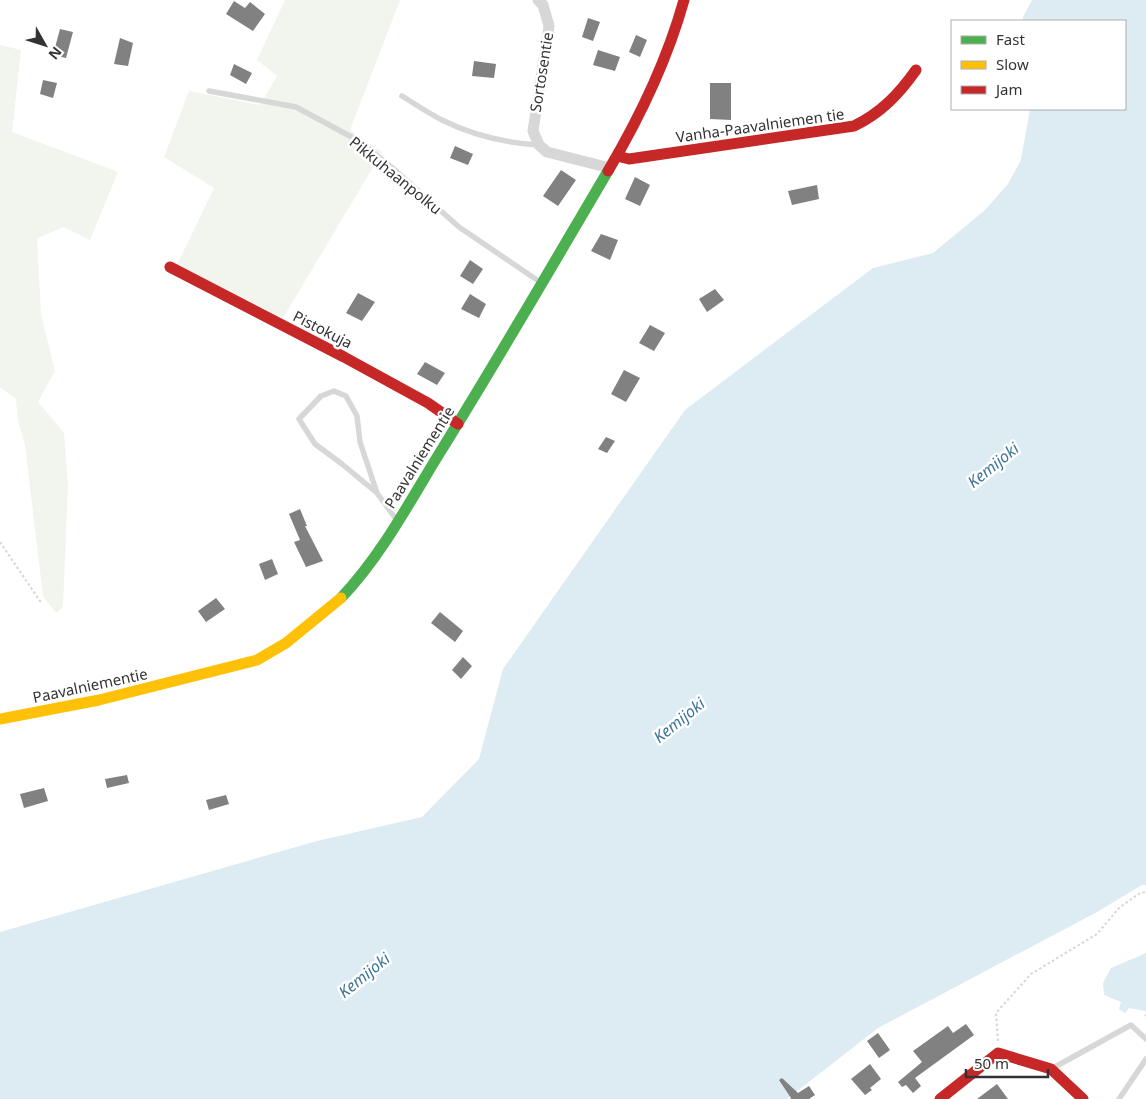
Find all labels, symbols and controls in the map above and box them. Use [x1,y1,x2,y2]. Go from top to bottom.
north arrow [20,20,70,70]
legend [951,20,1126,110]
text: Fast [996,29,1025,49]
street label: Sortosentie [525,31,557,113]
text: N [45,43,66,64]
text: Slow [996,54,1029,74]
text: Jam [994,79,1023,99]
street label: Vanha-Paavalniemen tie [675,103,845,147]
street label: Pikkuhaanpolku [346,132,446,218]
street label: Pistokuja [290,306,356,352]
street label: Paavalniementie [380,402,458,512]
water label: Kemijoki [963,437,1024,493]
street label: Paavalniementie [31,663,149,707]
water label: Kemijoki [649,692,710,748]
water label: Kemijoki [334,947,395,1003]
scale bar [966,1046,1048,1078]
text: 50 m [974,1053,1009,1073]

